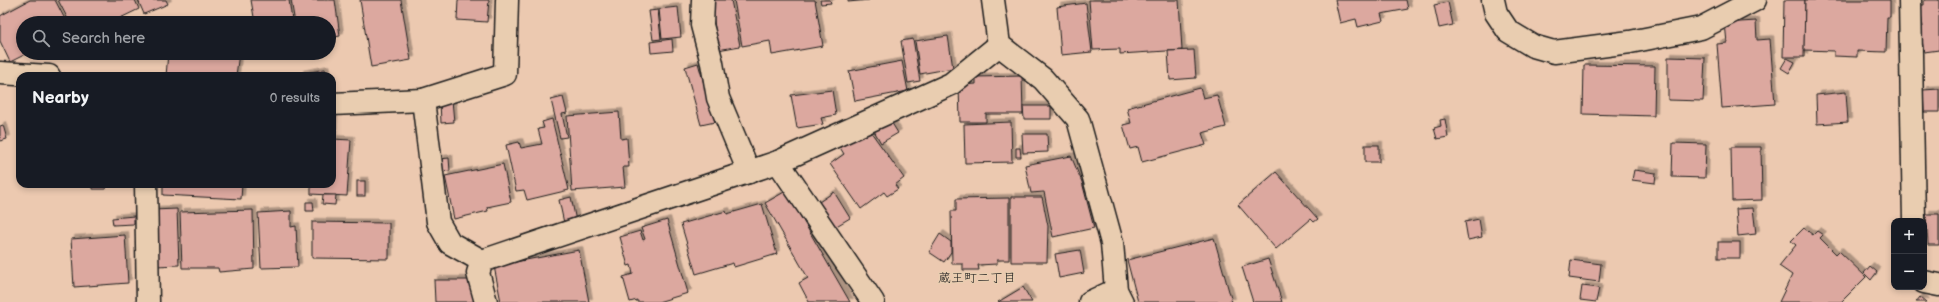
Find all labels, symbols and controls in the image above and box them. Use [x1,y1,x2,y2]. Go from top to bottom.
search box [16,16,336,60]
icon: search [30,27,52,49]
text: Search here [62,29,145,48]
text: Nearby [32,88,89,108]
text: 0 results [270,90,320,106]
map controls [1891,218,1927,290]
button: + [1891,218,1927,254]
button: − [1891,254,1927,290]
district label: 蔵王町二丁目 [938,270,1016,286]

